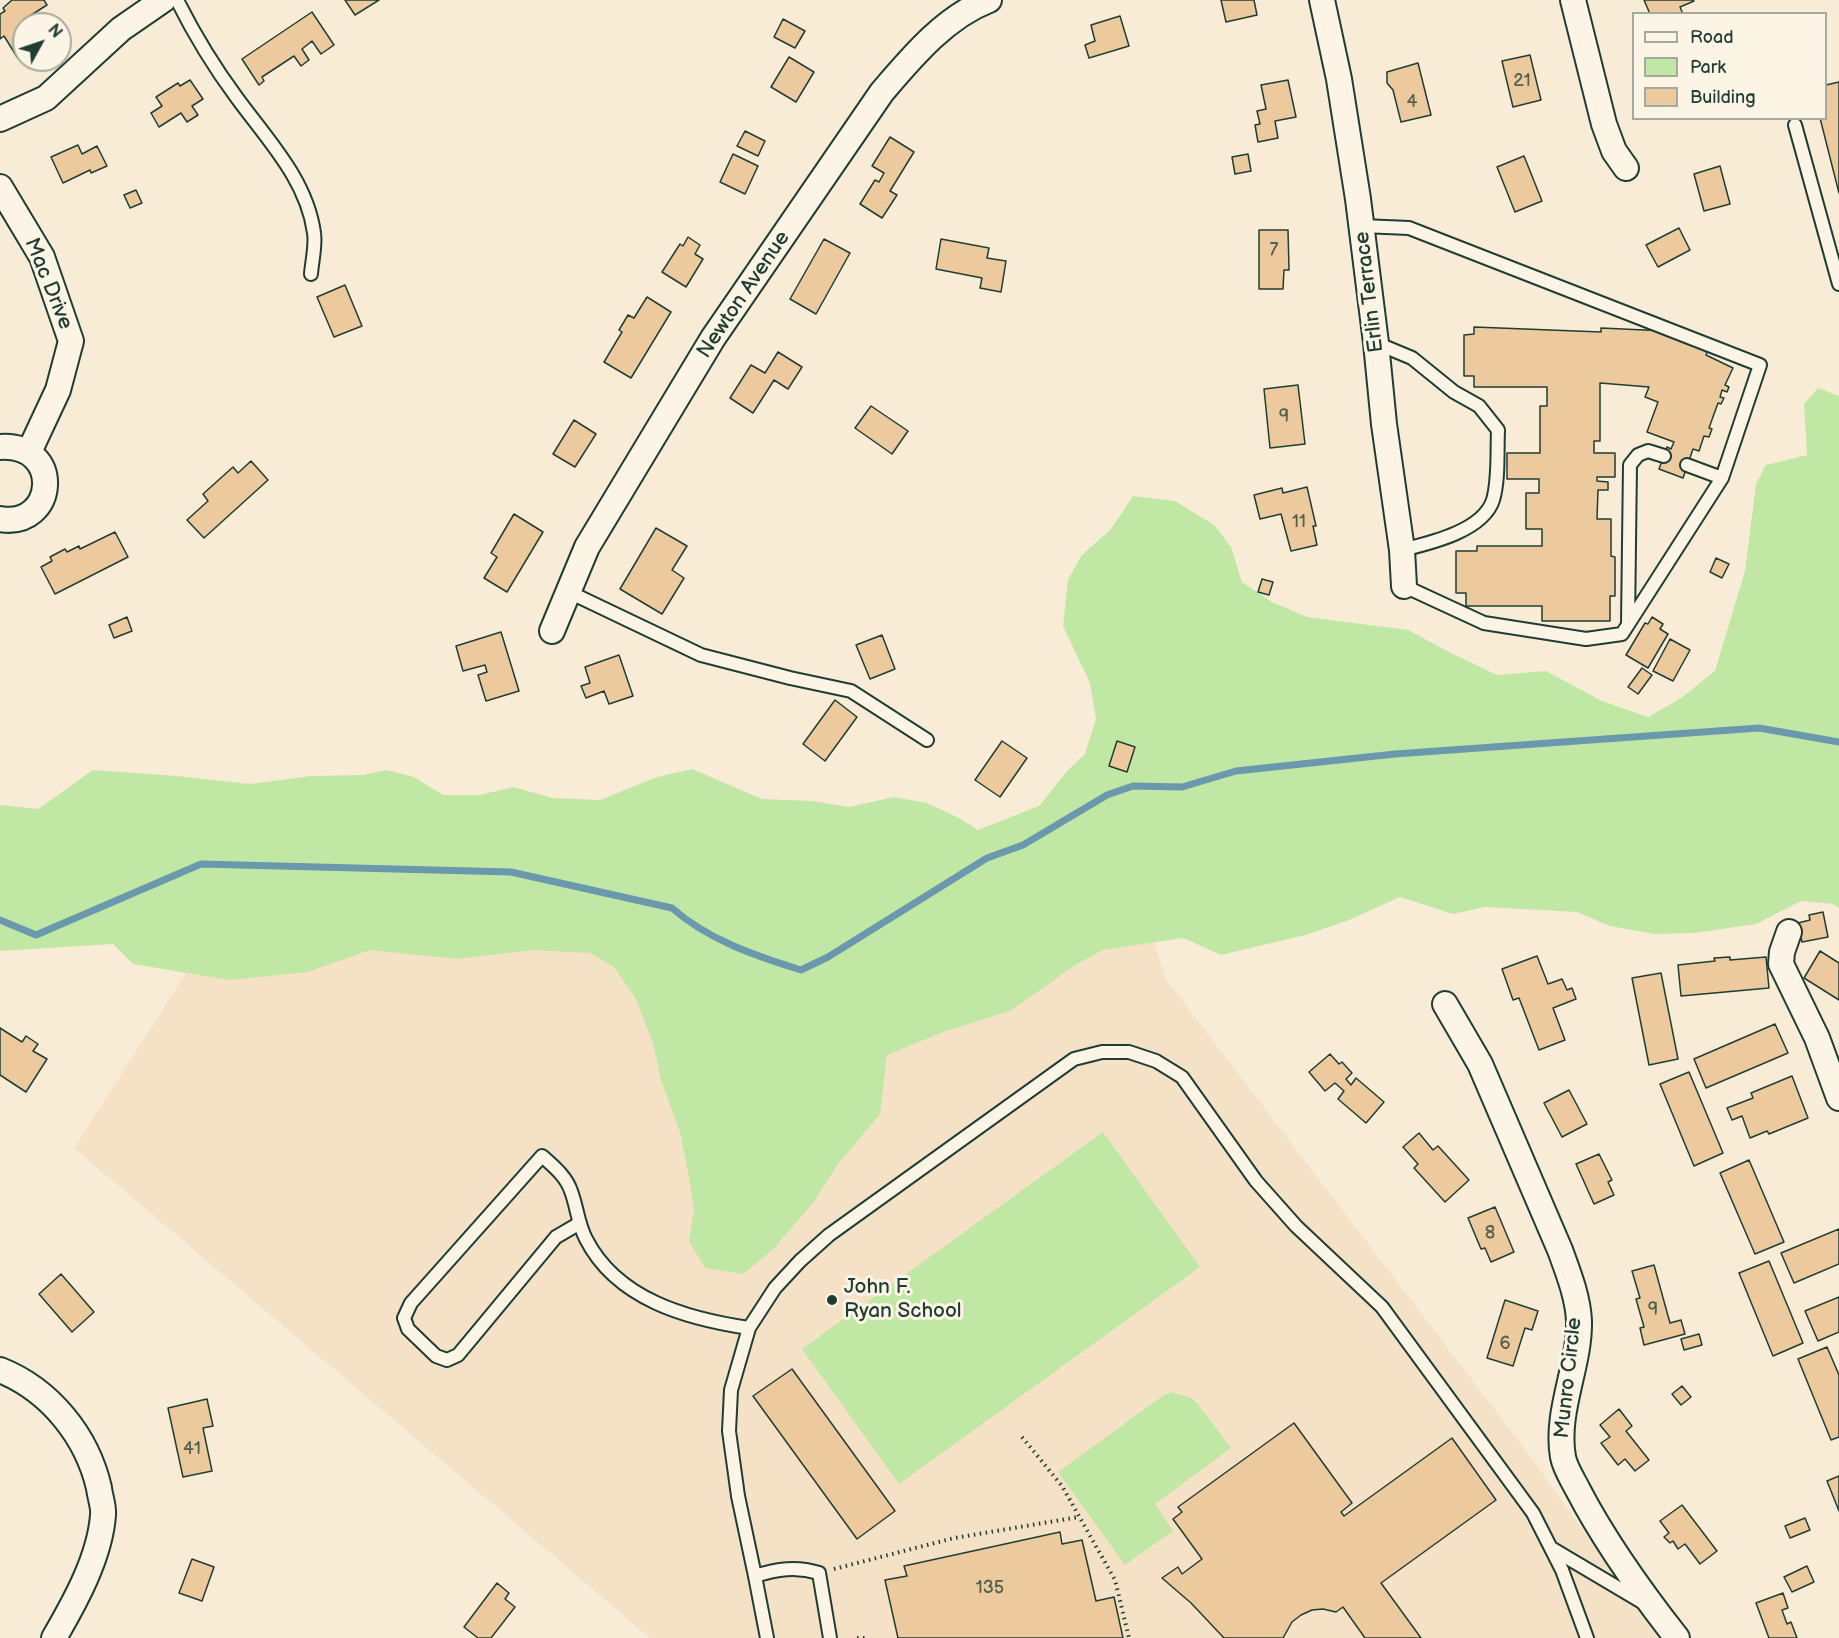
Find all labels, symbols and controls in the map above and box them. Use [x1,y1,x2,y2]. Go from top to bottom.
north arrow [12,12,72,72]
legend [1632,12,1827,120]
text: N [43,21,66,42]
text: Road [1690,27,1734,48]
text: Park [1690,57,1726,78]
house number: 21 [1513,70,1531,92]
text: Building [1690,87,1756,108]
house number: 4 [1407,91,1417,113]
street label: Newton Avenue [692,227,796,363]
street label: Erlin Terrace [1350,230,1390,354]
street label: Mac Drive [18,235,78,333]
house number: 7 [1270,239,1278,261]
house number: 9 [1279,406,1289,428]
house number: 11 [1292,511,1306,533]
house number: 8 [1485,1222,1495,1244]
place label: John F. Ryan School [844,1275,962,1325]
marker: John F. Ryan School [825,1293,839,1307]
house number: 9 [1648,1299,1658,1321]
street label: Munro Circle [1550,1316,1588,1440]
house number: 6 [1500,1333,1510,1355]
house number: 41 [183,1438,201,1460]
house number: 135 [976,1577,1004,1599]

